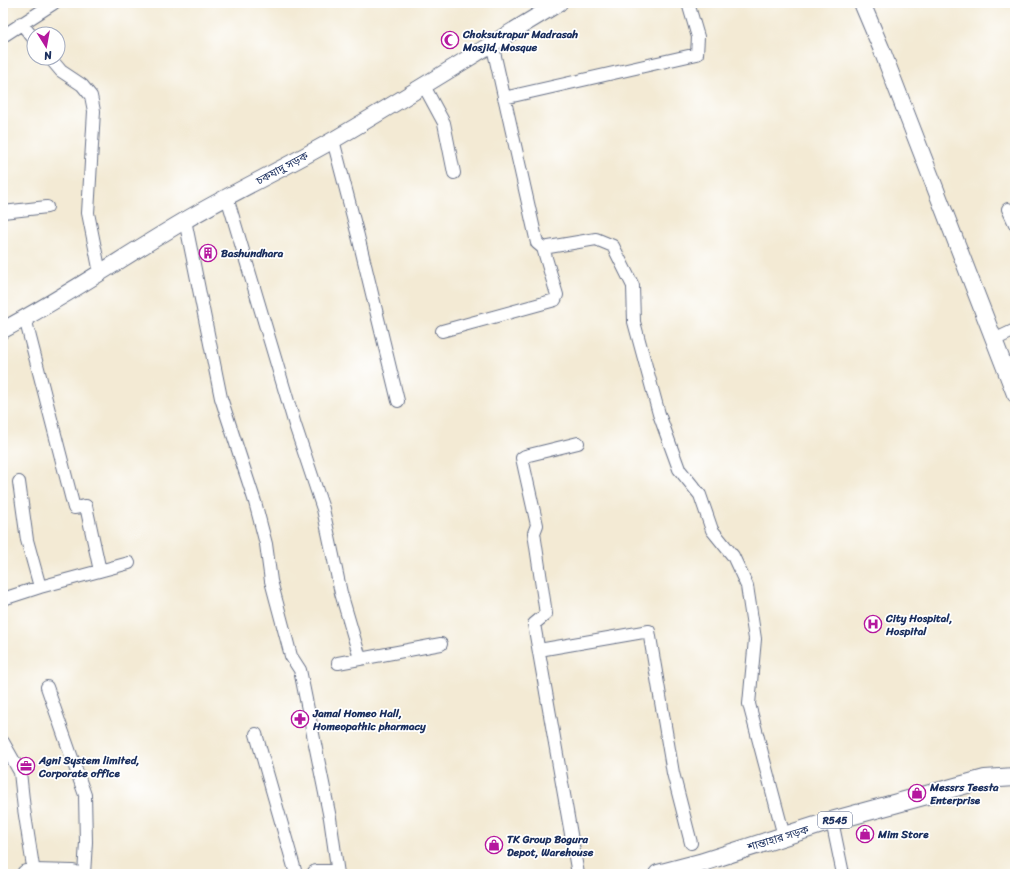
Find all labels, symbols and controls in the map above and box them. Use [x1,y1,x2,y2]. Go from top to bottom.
place label: Choksutrapur Madrasah Mosjid, Mosque [462,25,578,57]
north arrow [26,26,66,66]
mosque icon: Choksutrapur Madrasah Mosjid, Mosque [440,30,460,50]
text: N [42,45,54,65]
street label: চকযাদু সড়ক [252,147,312,191]
building icon: Bashundhara [198,243,218,263]
place label: Bashundhara [221,244,284,263]
place label: City Hospital, Hospital [885,609,952,641]
hospital icon: City Hospital, Hospital [863,614,883,634]
place label: Jamal Homeo Hall, Homeopathic pharmacy [312,704,426,736]
pharmacy icon: Jamal Homeo Hall, Homeopathic pharmacy [290,709,310,729]
place label: Agni System limited, Corporate office [38,751,140,783]
office icon: Agni System limited, Corporate office [16,756,36,776]
place label: Messrs Teesta Enterprise [929,778,999,810]
shop icon: Messrs Teesta Enterprise [907,783,927,803]
road number: R545 [818,812,852,828]
street label: শান্তাহার সড়ক [744,820,811,857]
shop icon: Mim Store [855,824,875,844]
place label: Mim Store [877,825,929,844]
place label: TK Group Bogura Depot, Warehouse [507,830,594,862]
shop icon: TK Group Bogura Depot, Warehouse [484,835,504,855]

